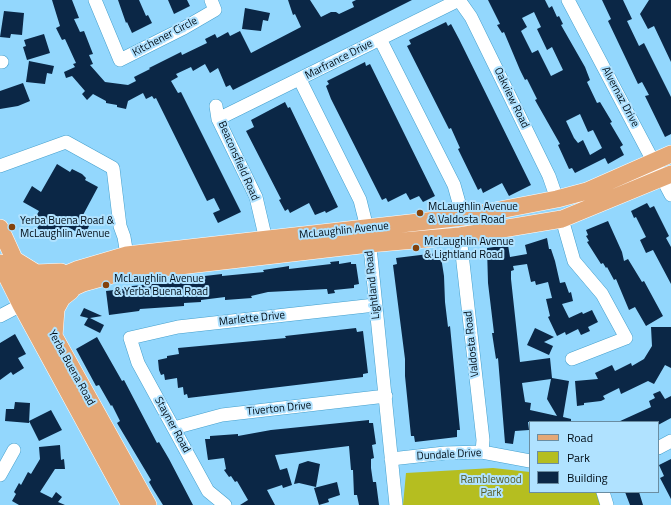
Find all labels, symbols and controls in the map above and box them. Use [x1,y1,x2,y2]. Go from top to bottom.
street label: Kitchener Circle [130,14,200,60]
street label: Marfrance Drive [303,37,375,83]
street label: Alvernaz Drive [599,65,641,129]
street label: Oakview Road [491,66,531,130]
street label: Beaconsfield Road [215,119,261,203]
place label: McLaughlin Avenue & Valdosta Road [428,200,518,226]
marker: McLaughlin Avenue & Valdosta Road [415,208,425,218]
place label: Yerba Buena Road & McLaughlin Avenue [20,214,114,240]
street label: McLaughlin Avenue [299,220,389,242]
marker: Yerba Buena Road & McLaughlin Avenue [7,222,17,232]
place label: McLaughlin Avenue & Lightland Road [424,235,514,261]
marker: McLaughlin Avenue & Lightland Road [411,243,421,253]
street label: Lightland Road [363,250,383,320]
place label: McLaughlin Avenue & Yerba Buena Road [114,272,208,298]
marker: McLaughlin Avenue & Yerba Buena Road [101,280,111,290]
street label: Marlette Drive [218,309,286,329]
street label: Valdosta Road [462,310,482,378]
street label: Yerba Buena Road [45,328,97,408]
street label: Stayner Road [151,395,193,455]
street label: Tiverton Drive [246,399,312,419]
legend [529,421,659,493]
text: Road [567,428,593,447]
street label: Dundale Drive [416,447,482,463]
text: Park [567,448,590,467]
text: Building [567,468,608,487]
park label: Ramblewood Park [460,473,522,499]

